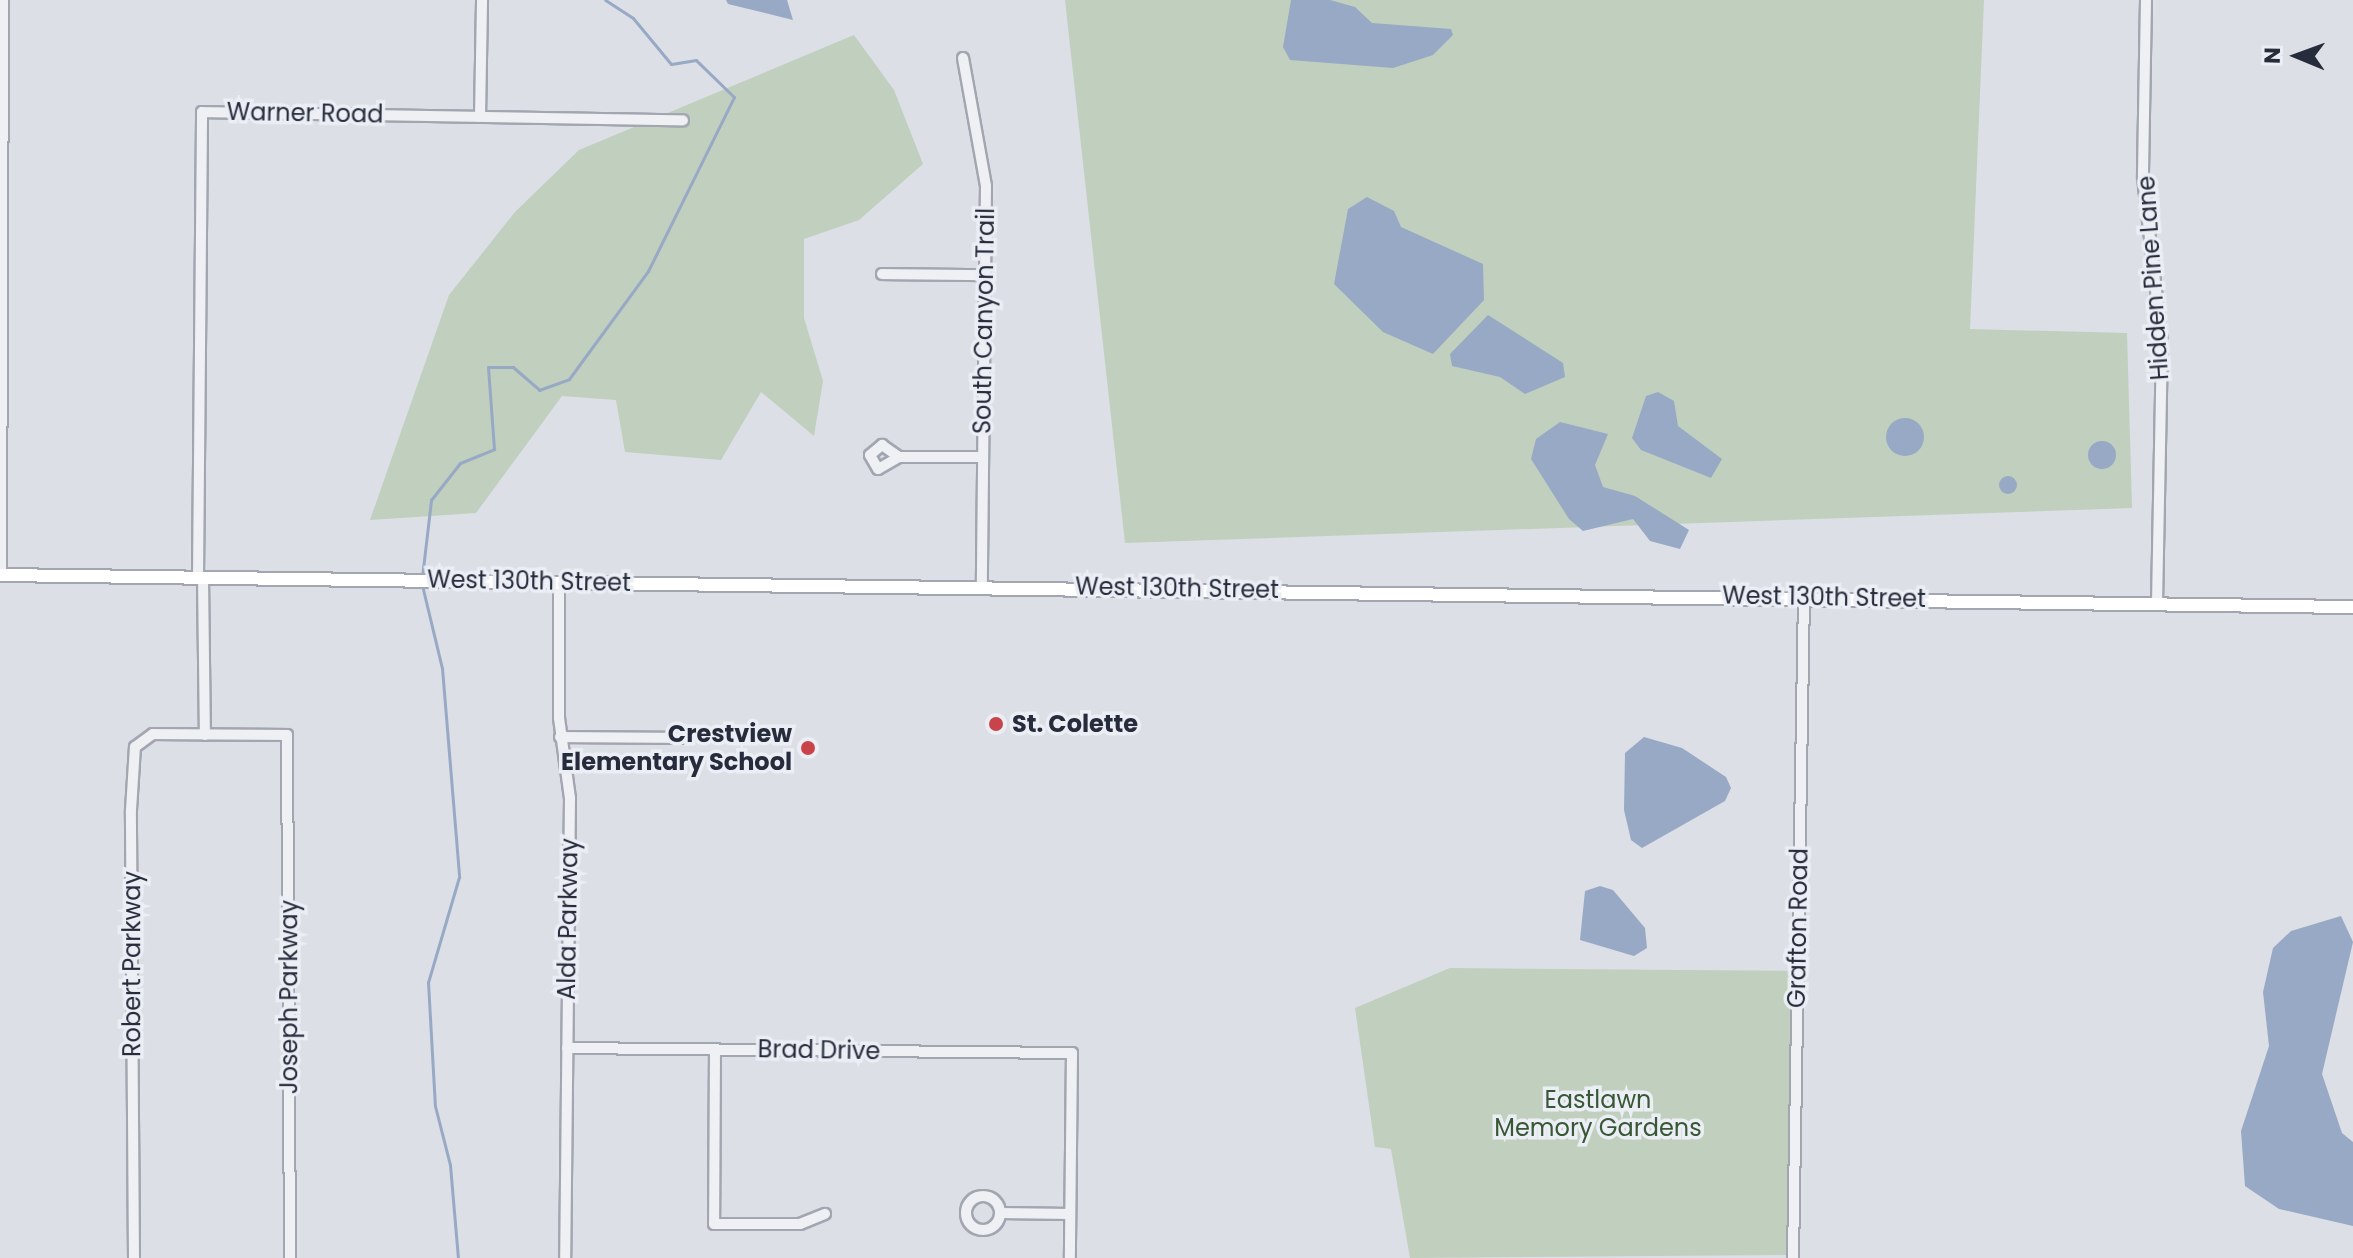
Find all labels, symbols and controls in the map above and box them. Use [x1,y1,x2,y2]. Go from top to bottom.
north arrow [2257,16,2337,96]
text: N [2257,47,2288,64]
street label: Warner Road [226,97,384,129]
street label: Hidden Pine Lane [2131,175,2175,381]
street label: South Canyon Trail [968,208,1000,434]
street label: West 130th Street [427,565,631,597]
street label: West 130th Street [1075,572,1279,604]
street label: West 130th Street [1722,581,1926,613]
place label: St. Colette [1012,710,1138,738]
marker: St. Colette [987,715,1005,733]
place label: Crestview Elementary School [561,720,792,776]
marker: Crestview Elementary School [799,739,817,757]
street label: Alda Parkway [552,838,584,1000]
street label: Grafton Road [1782,848,1814,1008]
street label: Robert Parkway [118,871,146,1057]
street label: Joseph Parkway [275,900,303,1094]
street label: Brad Drive [757,1035,881,1065]
park label: Eastlawn Memory Gardens [1494,1086,1702,1142]

